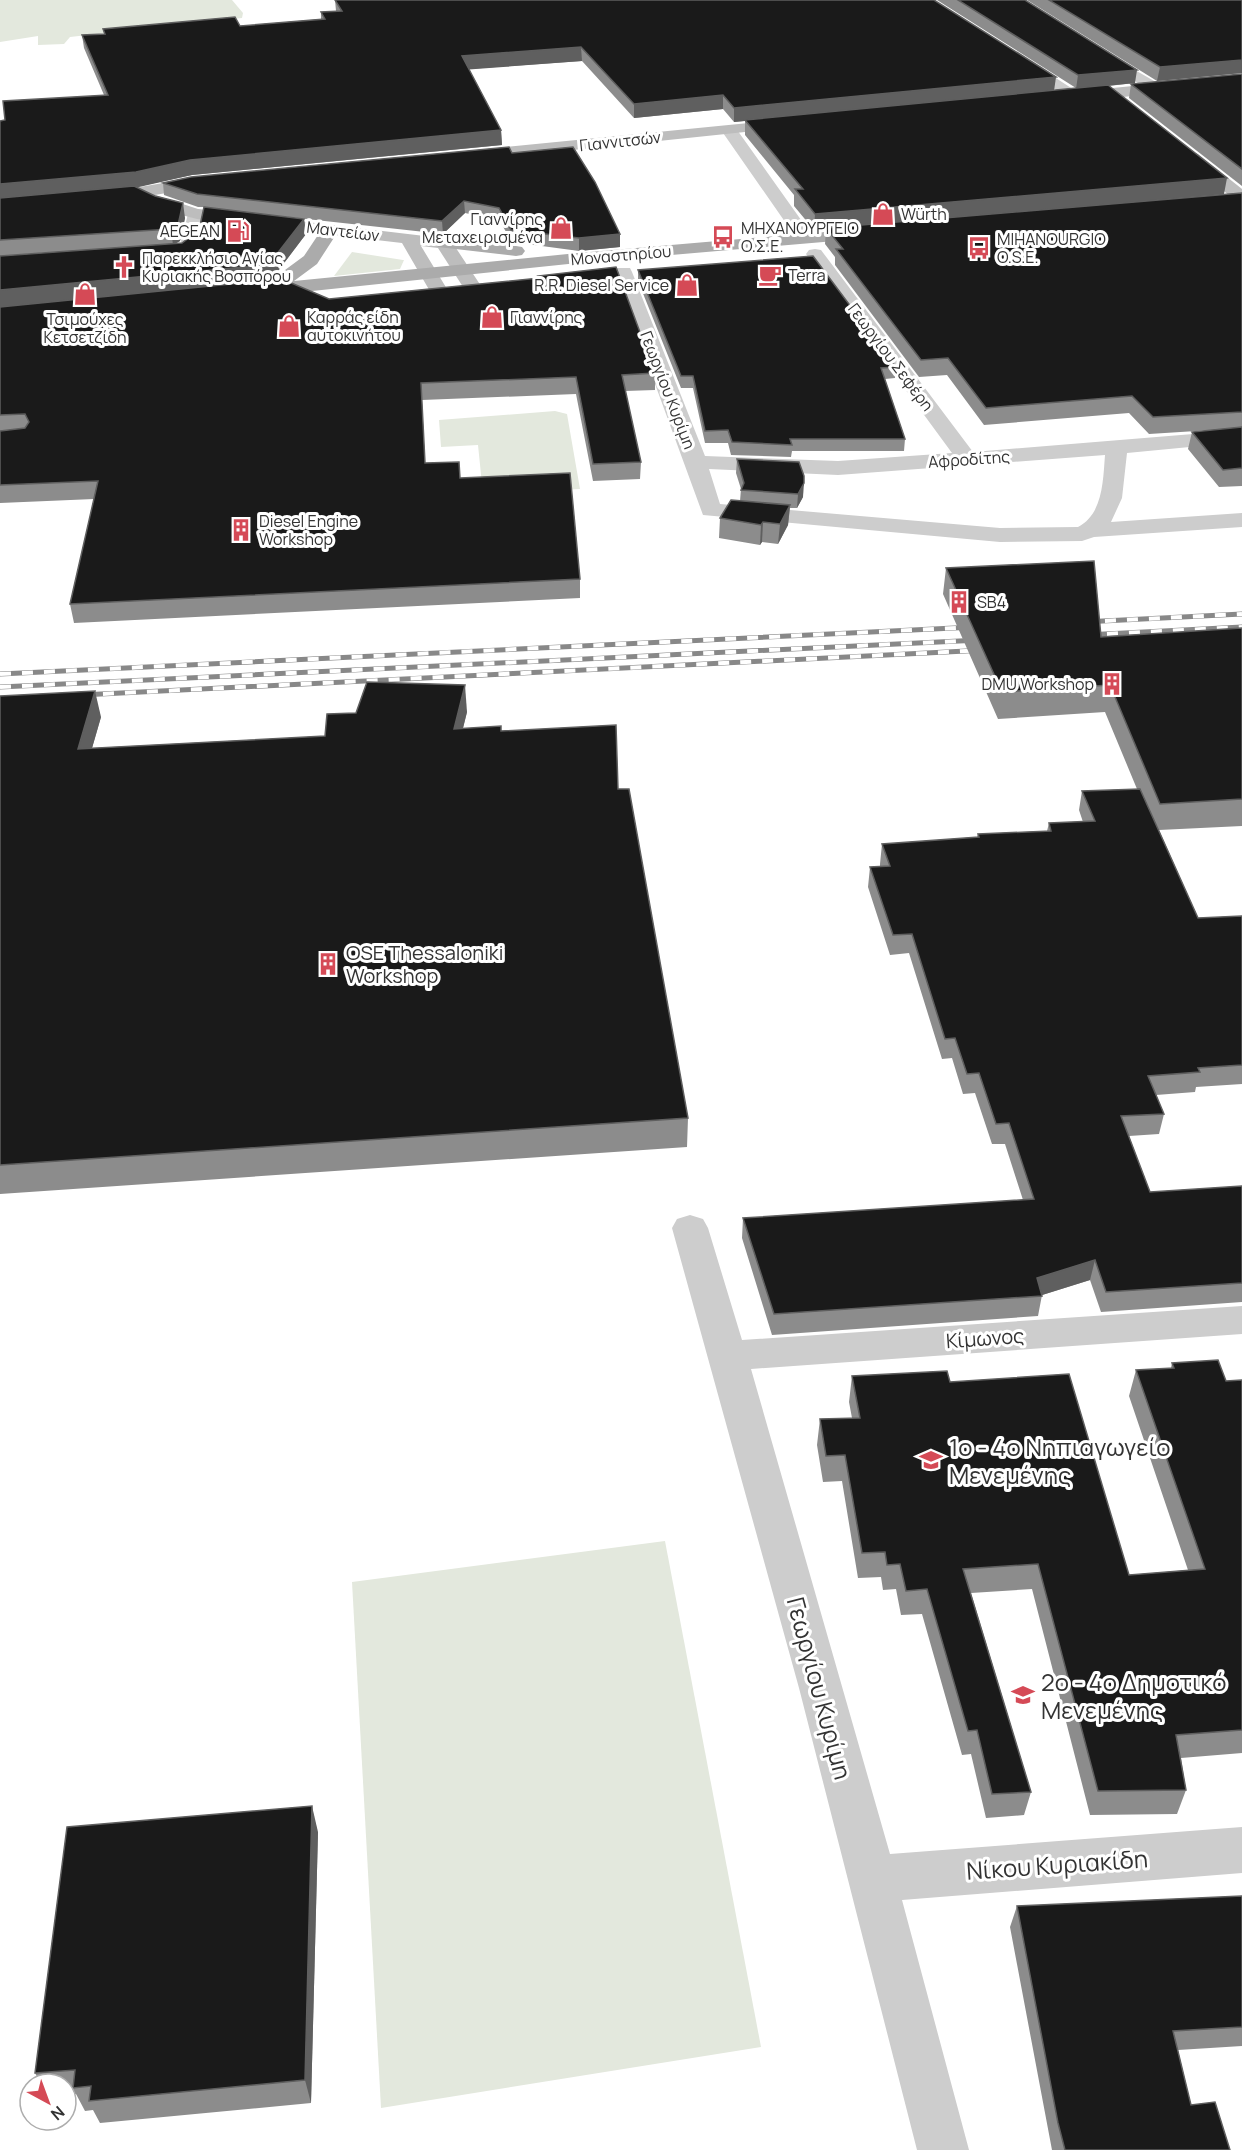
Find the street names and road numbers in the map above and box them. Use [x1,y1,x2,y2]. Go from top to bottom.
street label: Γιαννιτσών [578,126,662,156]
street label: Μαντείων [305,216,381,246]
street label: Μοναστηρίου [570,240,672,270]
street label: Γεωργίου Σεφέρη [843,299,939,415]
street label: Γεωργίου Κυρίμη [635,328,701,452]
street label: Αφροδίτης [927,445,1011,473]
street label: Κίμωνος [945,1322,1025,1354]
street label: Γεωργίου Κυρίμη [780,1593,860,1783]
street label: Νίκου Κυριακίδη [965,1841,1149,1887]

